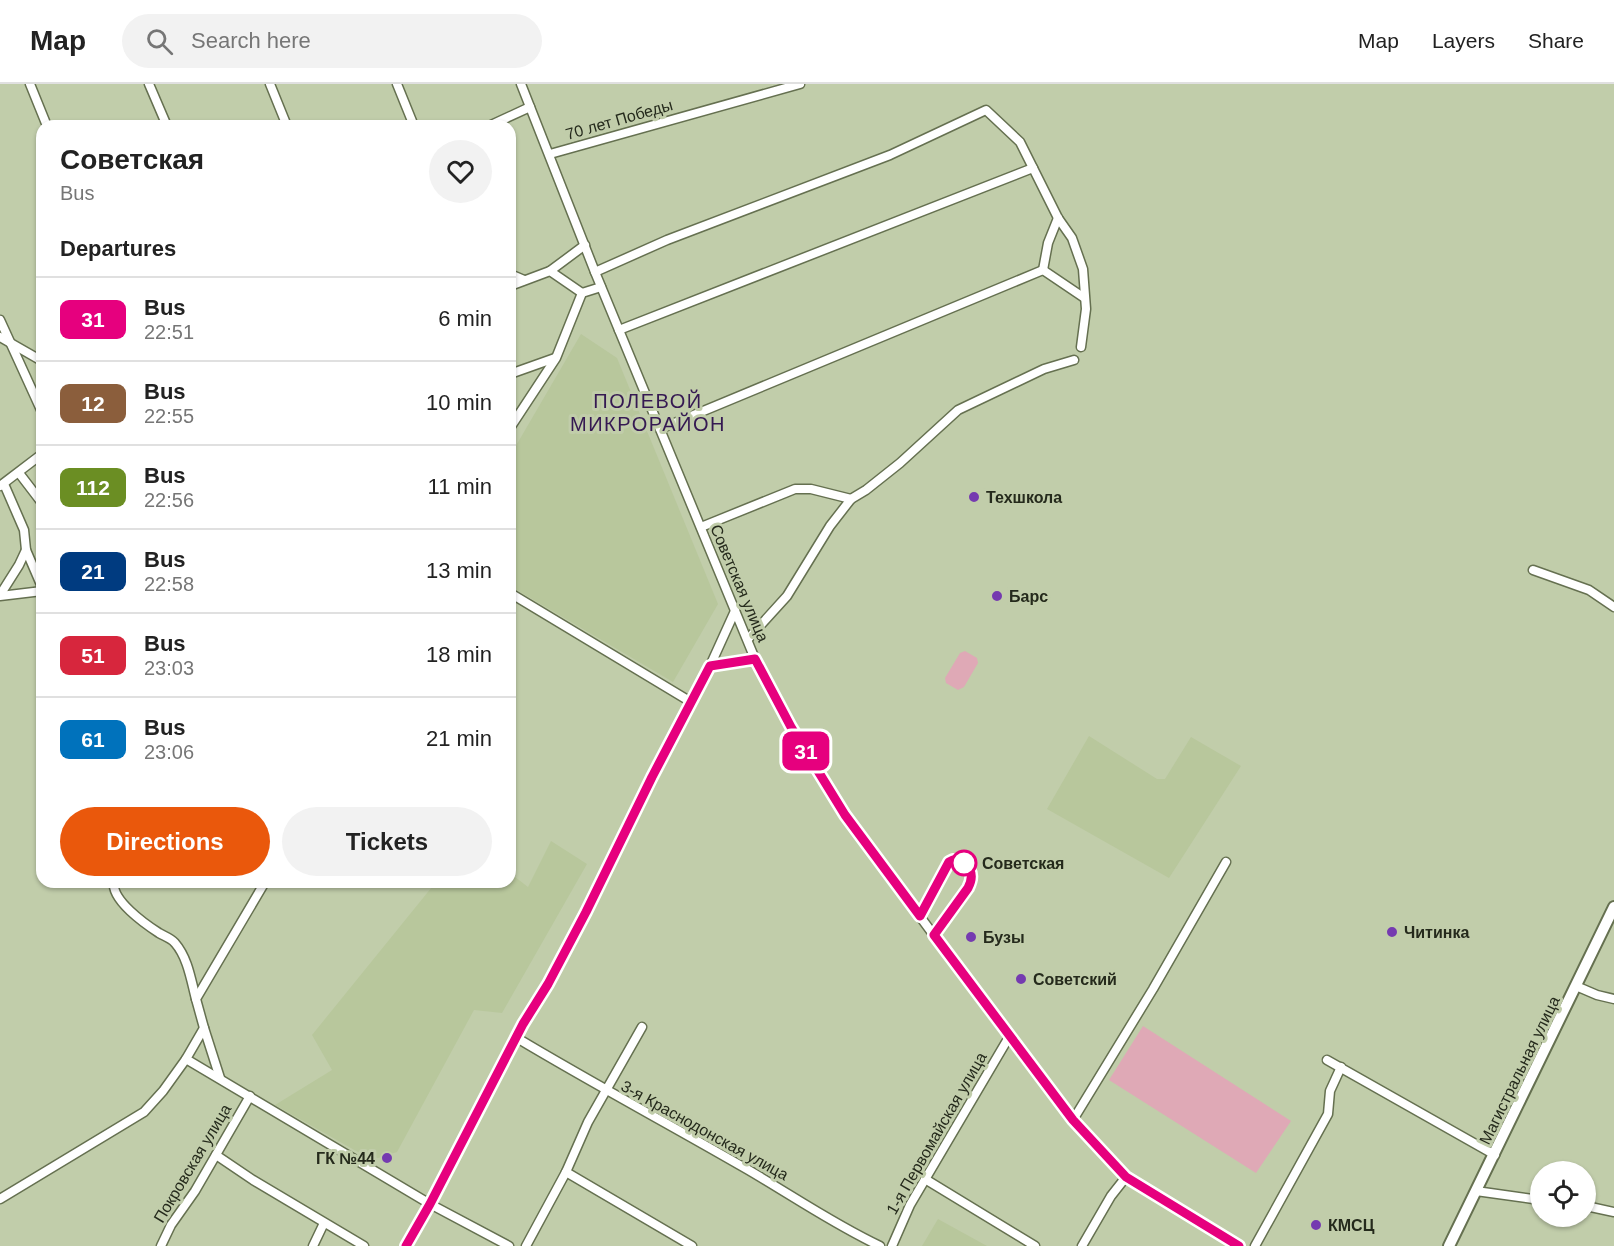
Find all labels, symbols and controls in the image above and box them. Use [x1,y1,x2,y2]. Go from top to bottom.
search box [122,14,542,68]
text: Map [30,25,86,56]
icon: search [143,25,176,58]
text: Search here [191,28,311,53]
text: Map [1358,29,1399,52]
text: Layers [1432,29,1495,52]
text: Share [1528,29,1584,52]
street label: 70 лет Победы [564,96,675,143]
button: heart [429,140,492,203]
text: Советская [60,144,204,175]
text: Bus [60,182,94,204]
text: Departures [60,236,176,261]
text: Bus [144,295,186,320]
text: 6 min [438,306,492,331]
text: 31 [81,308,105,331]
text: 22:51 [144,321,194,343]
text: Bus [144,379,186,404]
district label: ПОЛЕВОЙ МИКРОРАЙОН [570,389,726,435]
text: 10 min [426,390,492,415]
text: 12 [81,392,105,415]
text: 22:55 [144,405,194,427]
text: Bus [144,463,186,488]
text: 11 min [428,474,492,499]
text: 112 [76,476,110,499]
text: 22:56 [144,489,194,511]
place label: Техшкола [986,489,1062,506]
marker: Техшкола [967,490,981,504]
street label: Советская улица [707,522,772,644]
text: Bus [144,547,186,572]
text: 13 min [426,558,492,583]
text: 21 [81,560,105,583]
text: 22:58 [144,573,194,595]
place label: Барс [1009,588,1048,605]
marker: Барс [990,589,1004,603]
text: Bus [144,631,186,656]
text: 18 min [426,642,492,667]
text: 51 [81,644,105,667]
text: 23:03 [144,657,194,679]
text: Bus [144,715,186,740]
text: 21 min [426,726,492,751]
text: 61 [81,728,105,751]
line badge: 31 [779,732,833,770]
text: 31 [794,740,818,763]
text: 23:06 [144,741,194,763]
button: Directions [60,807,270,876]
button: Tickets [282,807,492,876]
marker: Советская [951,850,977,876]
place label: Советская [982,855,1064,872]
place label: Читинка [1404,924,1469,941]
marker: Читинка [1385,925,1399,939]
place label: Бузы [983,929,1025,946]
marker: Бузы [964,930,978,944]
place label: Советский [1033,971,1117,988]
marker: Советский [1014,972,1028,986]
street label: Магистральная улица [1476,993,1563,1147]
street label: 1-я Первомайская улица [883,1049,990,1217]
street label: 3-я Краснодонская улица [618,1077,791,1184]
street label: Покровская улица [150,1101,234,1225]
place label: ГК №44 [316,1150,375,1167]
marker: ГК №44 [380,1151,394,1165]
map controls [1530,1161,1596,1227]
button: locate [1530,1161,1596,1227]
place label: КМСЦ [1328,1217,1375,1234]
marker: КМСЦ [1309,1218,1323,1232]

